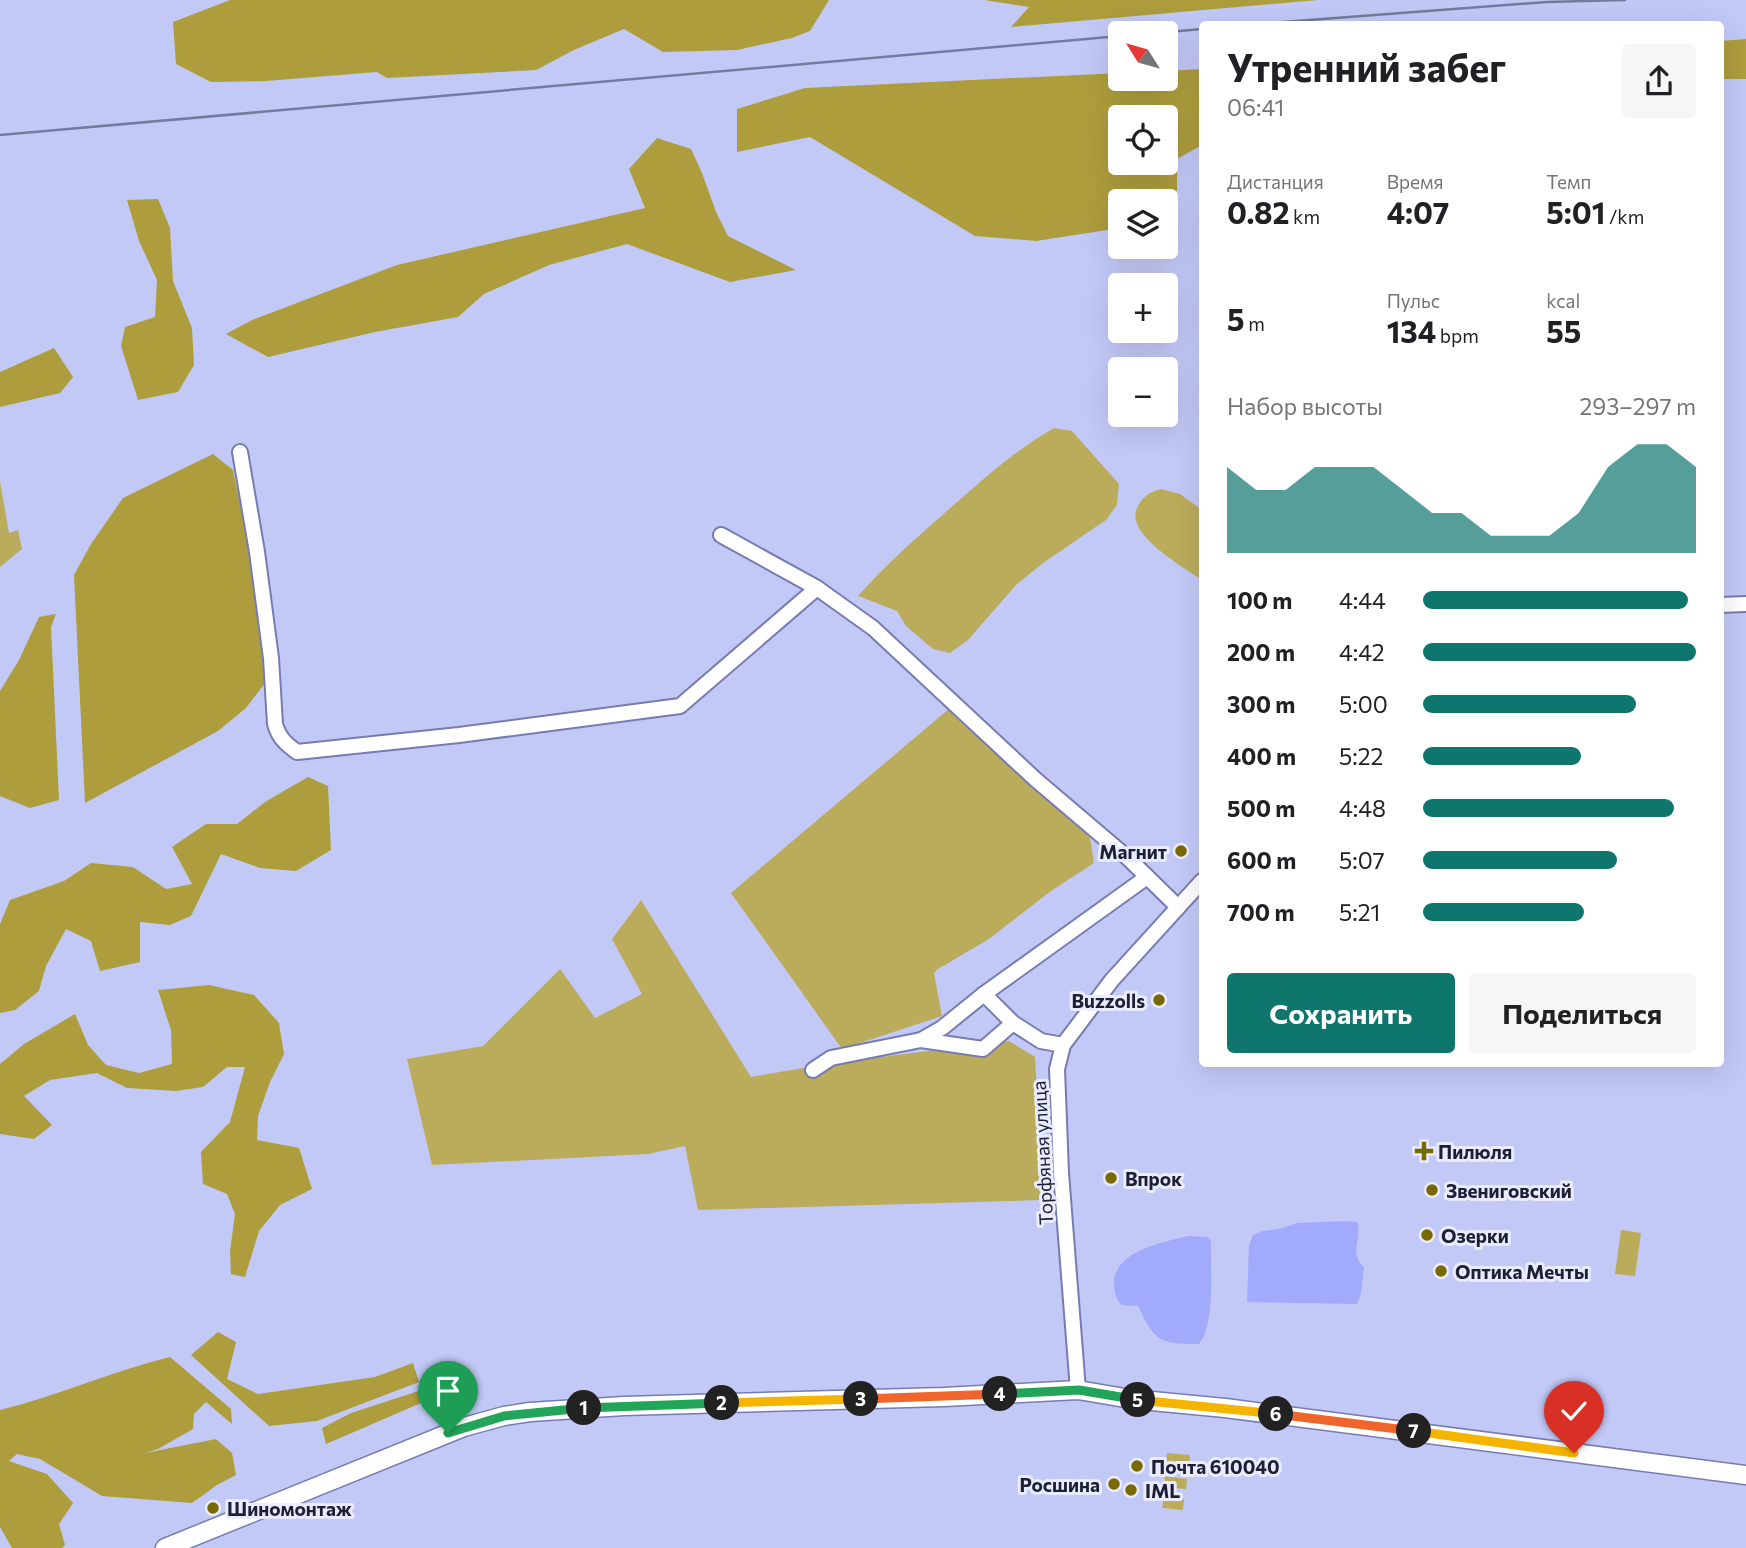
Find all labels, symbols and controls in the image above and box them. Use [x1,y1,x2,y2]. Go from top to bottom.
north arrow [1108,21,1178,91]
map controls [1108,21,1178,427]
text: Утренний забег [1227,43,1506,90]
button: share [1622,44,1696,118]
text: 06:41 [1227,93,1284,121]
button: locate [1108,105,1178,175]
text: Дистанция [1227,170,1324,193]
text: Время [1387,170,1444,193]
text: Темп [1546,170,1591,193]
button: layers [1108,189,1178,259]
text: 0.82 [1227,193,1289,230]
text: 4:07 [1387,193,1449,230]
text: 5:01 [1546,193,1605,230]
text: km [1289,205,1320,228]
text: /km [1605,205,1644,228]
button: + [1108,273,1178,343]
text: Пульс [1387,289,1440,312]
text: kcal [1546,289,1580,312]
text: 5 [1227,300,1245,337]
text: m [1245,312,1265,335]
text: 134 [1387,312,1436,349]
text: 55 [1546,312,1581,349]
text: bpm [1436,324,1479,347]
button: − [1108,357,1178,427]
text: Набор высоты [1227,392,1383,420]
text: 293–297 m [1580,392,1696,420]
text: 100 m [1227,586,1292,614]
text: 4:44 [1339,586,1386,614]
text: 200 m [1227,638,1295,666]
text: 4:42 [1339,638,1384,666]
text: 300 m [1227,690,1295,718]
text: 5:00 [1339,690,1388,718]
text: 400 m [1227,742,1296,770]
text: 5:22 [1339,742,1383,770]
text: 500 m [1227,794,1295,822]
text: 4:48 [1339,794,1386,822]
place label: Магнит [1099,840,1167,863]
marker: Магнит [1173,843,1189,859]
text: 600 m [1227,846,1296,874]
text: 5:07 [1339,846,1385,874]
text: 700 m [1227,898,1295,926]
text: 5:21 [1339,898,1380,926]
button: Сохранить [1227,973,1455,1053]
button: Поделиться [1469,973,1696,1053]
place label: Buzzolls [1071,989,1145,1012]
marker: Buzzolls [1151,992,1167,1008]
street label: Торфяная улица [1027,1080,1057,1226]
place label: Пилюля [1438,1140,1512,1163]
marker: Пилюля [1416,1143,1432,1159]
place label: Впрок [1125,1167,1182,1190]
marker: Впрок [1103,1170,1119,1186]
place label: Звениговский [1446,1179,1572,1202]
marker: Звениговский [1424,1182,1440,1198]
place label: Озерки [1441,1224,1509,1247]
marker: Озерки [1419,1227,1435,1243]
place label: Оптика Мечты [1455,1260,1589,1283]
marker: Оптика Мечты [1433,1263,1449,1279]
pin [418,1361,478,1433]
icon: arrive [429,1372,467,1410]
pin: 4 [982,1376,1018,1412]
pin [1544,1381,1604,1453]
pin: 3 [844,1382,878,1416]
text: 4 [994,1382,1005,1405]
pin: 5 [1120,1382,1156,1418]
pin: 2 [704,1386,740,1420]
text: 3 [855,1387,866,1410]
text: 5 [1132,1388,1143,1411]
pin: 1 [566,1390,602,1426]
text: 2 [716,1391,727,1414]
icon: check [1555,1392,1593,1430]
text: 1 [579,1396,588,1419]
pin: 6 [1258,1396,1294,1432]
text: 6 [1270,1402,1281,1425]
pin: 7 [1396,1414,1432,1448]
text: 7 [1408,1419,1419,1442]
place label: Почта 610040 [1151,1455,1280,1478]
marker: Почта 610040 [1129,1458,1145,1474]
place label: Росшина [1019,1473,1100,1496]
marker: Росшина [1106,1476,1122,1492]
place label: IML [1145,1479,1180,1502]
marker: IML [1123,1482,1139,1498]
place label: Шиномонтаж [227,1497,352,1520]
marker: Шиномонтаж [205,1500,221,1516]

